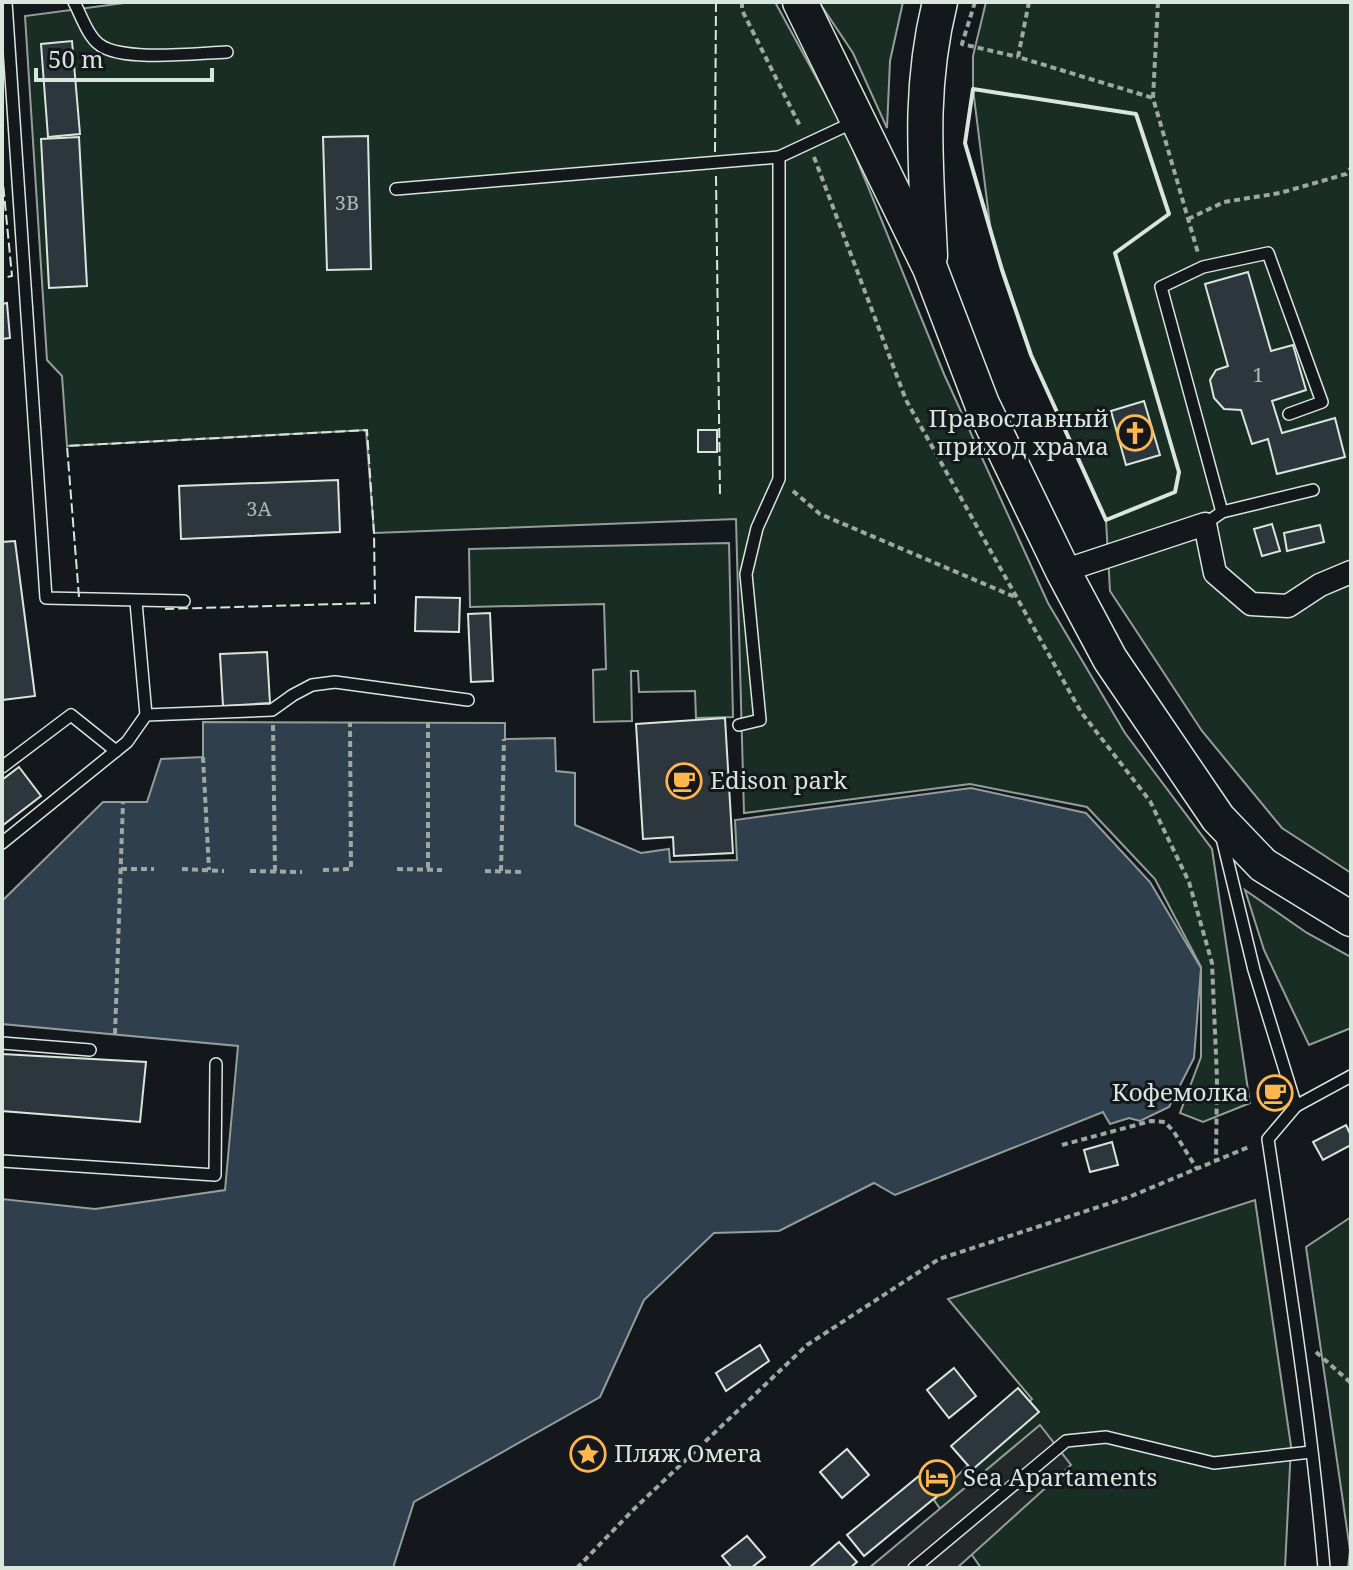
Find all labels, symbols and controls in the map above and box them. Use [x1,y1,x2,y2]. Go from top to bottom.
scale bar [36,32,212,82]
text: 50 m [48,42,104,75]
house number: 3В [335,189,359,216]
house number: 1 [1252,361,1264,388]
place label: Православный приход храма [929,401,1109,462]
church icon: Православный приход храма [1116,414,1154,452]
house number: 3А [246,495,273,522]
cafe icon: Edison park [665,762,703,800]
place label: Edison park [710,763,848,796]
cafe icon: Кофемолка [1256,1074,1294,1112]
place label: Кофемолка [1112,1075,1249,1108]
place icon: Пляж Омега [569,1435,607,1473]
place label: Пляж Омега [614,1436,762,1469]
hotel icon: Sea Apartaments [918,1459,956,1497]
place label: Sea Apartaments [963,1460,1157,1493]

